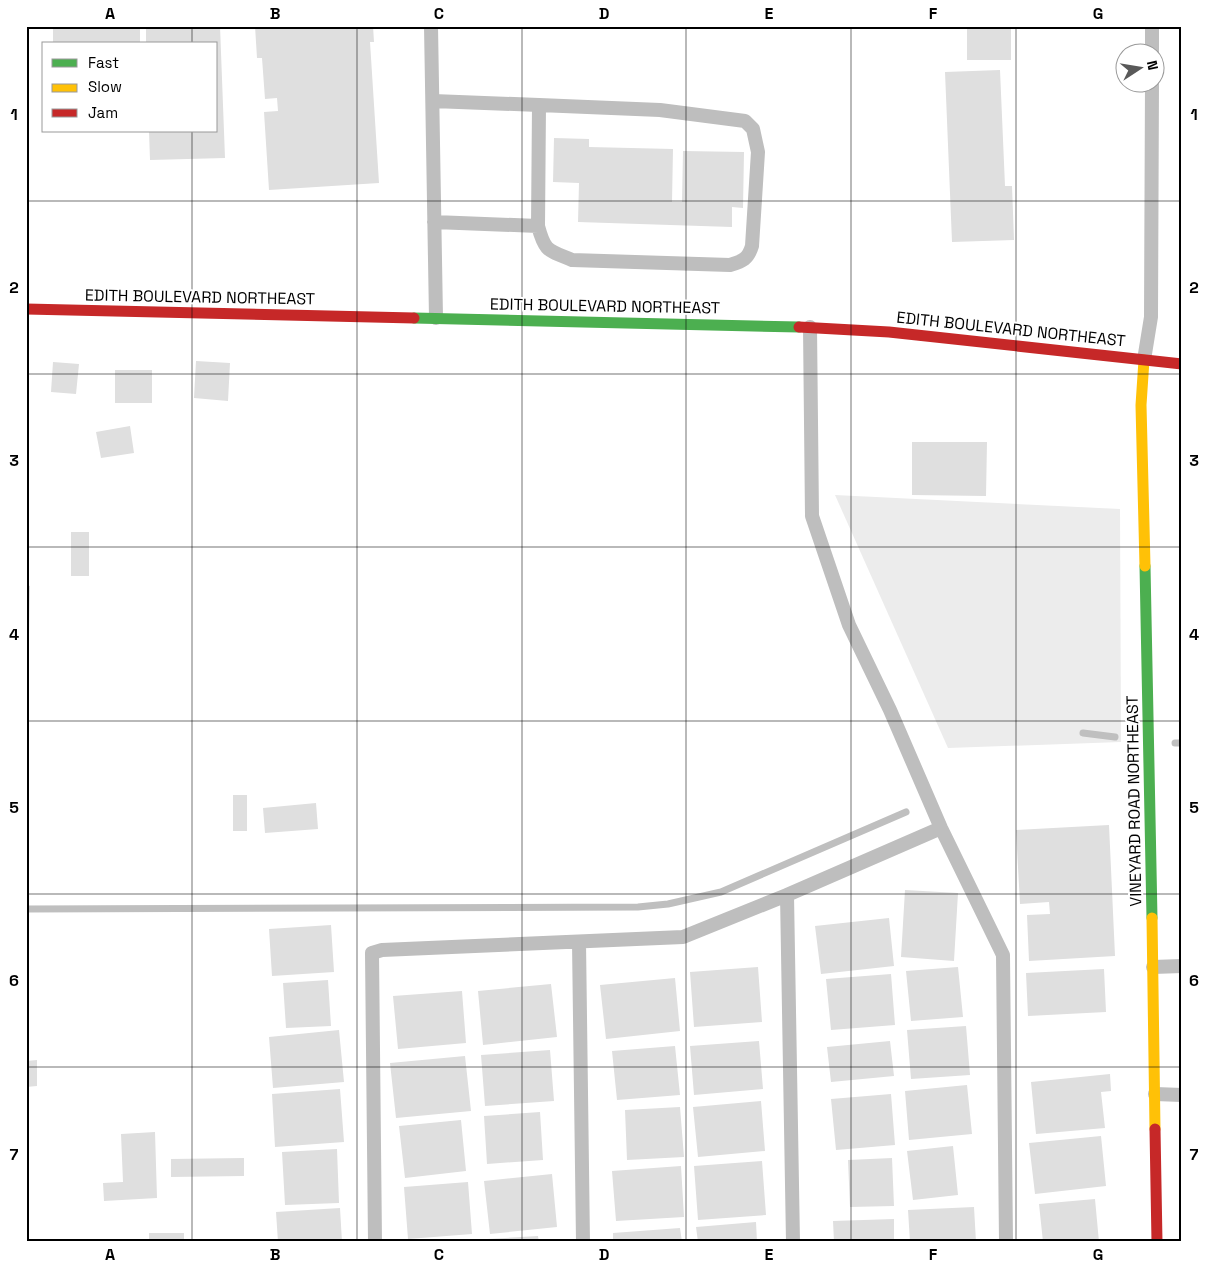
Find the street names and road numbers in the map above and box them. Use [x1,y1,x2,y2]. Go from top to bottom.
street label: EDITH BOULEVARD NORTHEAST [85,284,315,310]
street label: EDITH BOULEVARD NORTHEAST [490,293,720,319]
street label: EDITH BOULEVARD NORTHEAST [895,307,1127,351]
street label: VINEYARD ROAD NORTHEAST [1122,695,1146,907]

